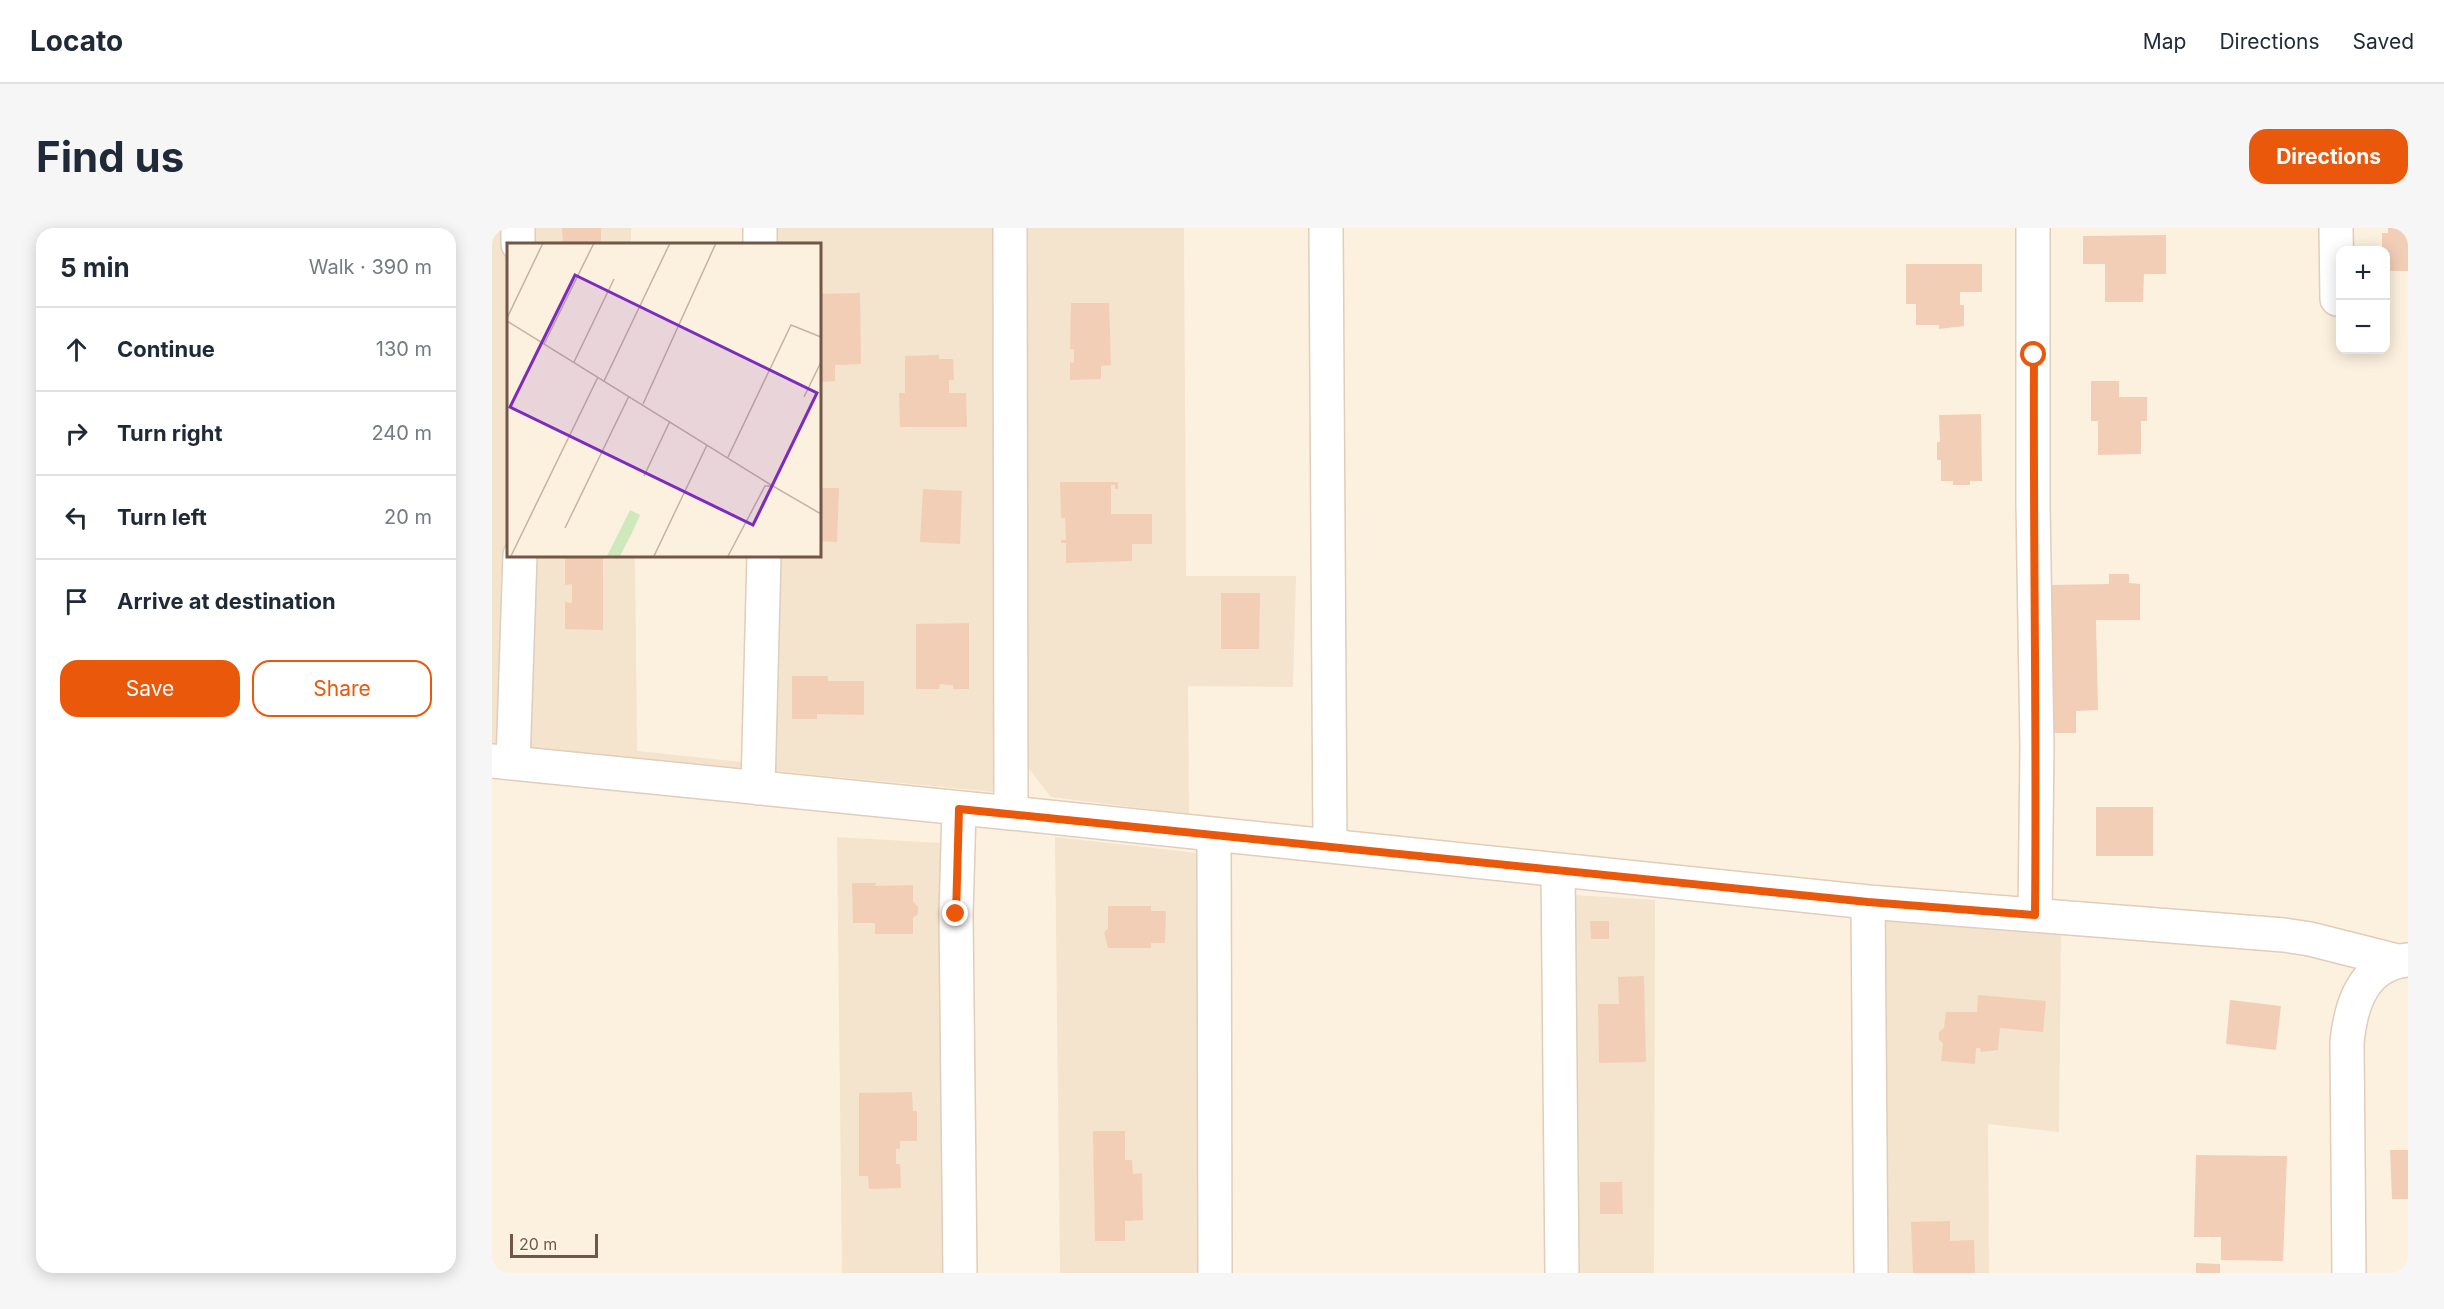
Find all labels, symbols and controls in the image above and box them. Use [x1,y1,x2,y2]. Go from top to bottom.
text: Locato [30,24,123,58]
text: Map [2143,29,2186,54]
text: Directions [2219,29,2320,54]
text: Saved [2353,29,2414,54]
button: Directions [2249,129,2408,184]
text: Find us [36,131,184,182]
inset map [507,243,820,556]
map controls [2336,246,2390,354]
button: + [2336,246,2390,300]
text: 5 min [60,252,130,283]
text: Walk · 390 m [309,255,432,279]
button: − [2336,300,2390,354]
icon: ahead [60,333,93,366]
text: Continue [117,336,215,362]
text: 130 m [376,337,432,361]
route start [2020,341,2046,367]
icon: right [60,417,93,450]
text: Turn right [117,420,223,446]
text: 240 m [371,421,432,445]
icon: left [60,501,93,534]
text: Turn left [117,504,207,530]
text: 20 m [384,505,432,529]
icon: arrive [60,585,93,618]
text: Arrive at destination [117,588,336,614]
button: Save [60,660,240,717]
button: Share [252,660,432,717]
route end [942,900,968,926]
scale bar [510,1231,598,1258]
text: 20 m [519,1234,557,1254]

